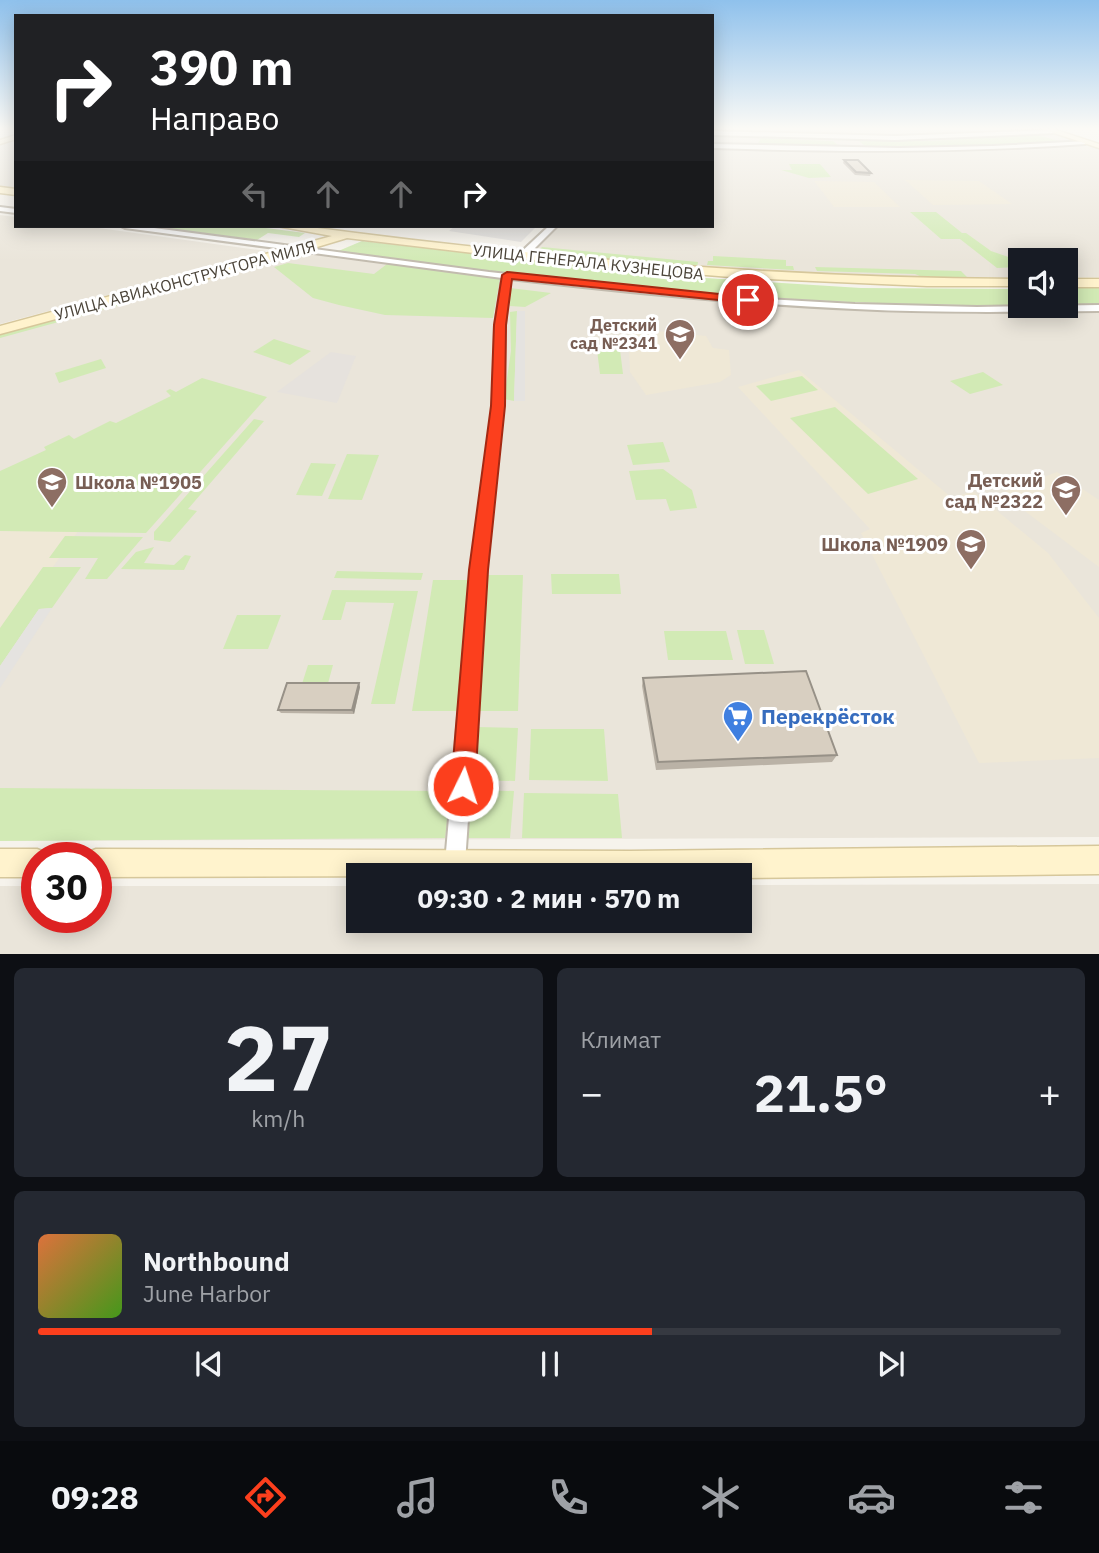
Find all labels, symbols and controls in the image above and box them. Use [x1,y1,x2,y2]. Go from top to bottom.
text: 390 m [150,35,294,98]
icon: right [35,42,126,133]
text: Направо [150,97,279,139]
icon: left [236,175,274,213]
icon: ahead [309,175,347,213]
icon: ahead [382,175,420,213]
icon: right [455,175,493,213]
street label: УЛИЦА АВИАКОНСТРУКТОРА МИЛЯ [52,235,318,325]
street label: УЛИЦА ГЕНЕРАЛА КУЗНЕЦОВА [471,240,705,284]
map controls [1008,248,1078,318]
button: sound [1008,248,1078,318]
pin [718,270,778,330]
icon: arrive [729,281,767,319]
place label: Детский сад №2341 [570,315,657,353]
school or university icon: Детский сад №2341 [663,317,697,361]
school or university icon: Школа №1905 [35,465,69,509]
place label: Детский сад №2322 [945,469,1043,513]
place label: Школа №1905 [75,471,202,494]
school or university icon: Детский сад №2322 [1049,473,1083,517]
school or university icon: Школа №1909 [954,527,988,571]
place label: Школа №1909 [821,533,948,556]
supermarket icon: Перекрёсток [721,699,755,743]
place label: Перекрёсток [761,702,895,730]
position arrow [426,749,500,823]
speed limit sign: 30 [21,842,112,933]
text: 09:30 · 2 мин · 570 m [418,881,680,915]
text: 27 [224,998,333,1116]
text: Климат [581,1024,661,1054]
text: 21.5° [754,1059,888,1126]
text: − [581,1068,603,1117]
text: + [1038,1068,1061,1117]
text: km/h [251,1103,305,1133]
text: Northbound [143,1244,290,1278]
text: June Harbor [143,1278,271,1308]
icon: previous [190,1345,228,1383]
icon: pause [531,1345,569,1383]
icon: next [872,1345,910,1383]
icon: directions [241,1473,290,1522]
icon: music [393,1473,442,1522]
icon: phone [544,1473,593,1522]
icon: climate [696,1473,745,1522]
icon: car [847,1473,896,1522]
icon: filters [999,1473,1048,1522]
text: 09:28 [51,1476,139,1518]

